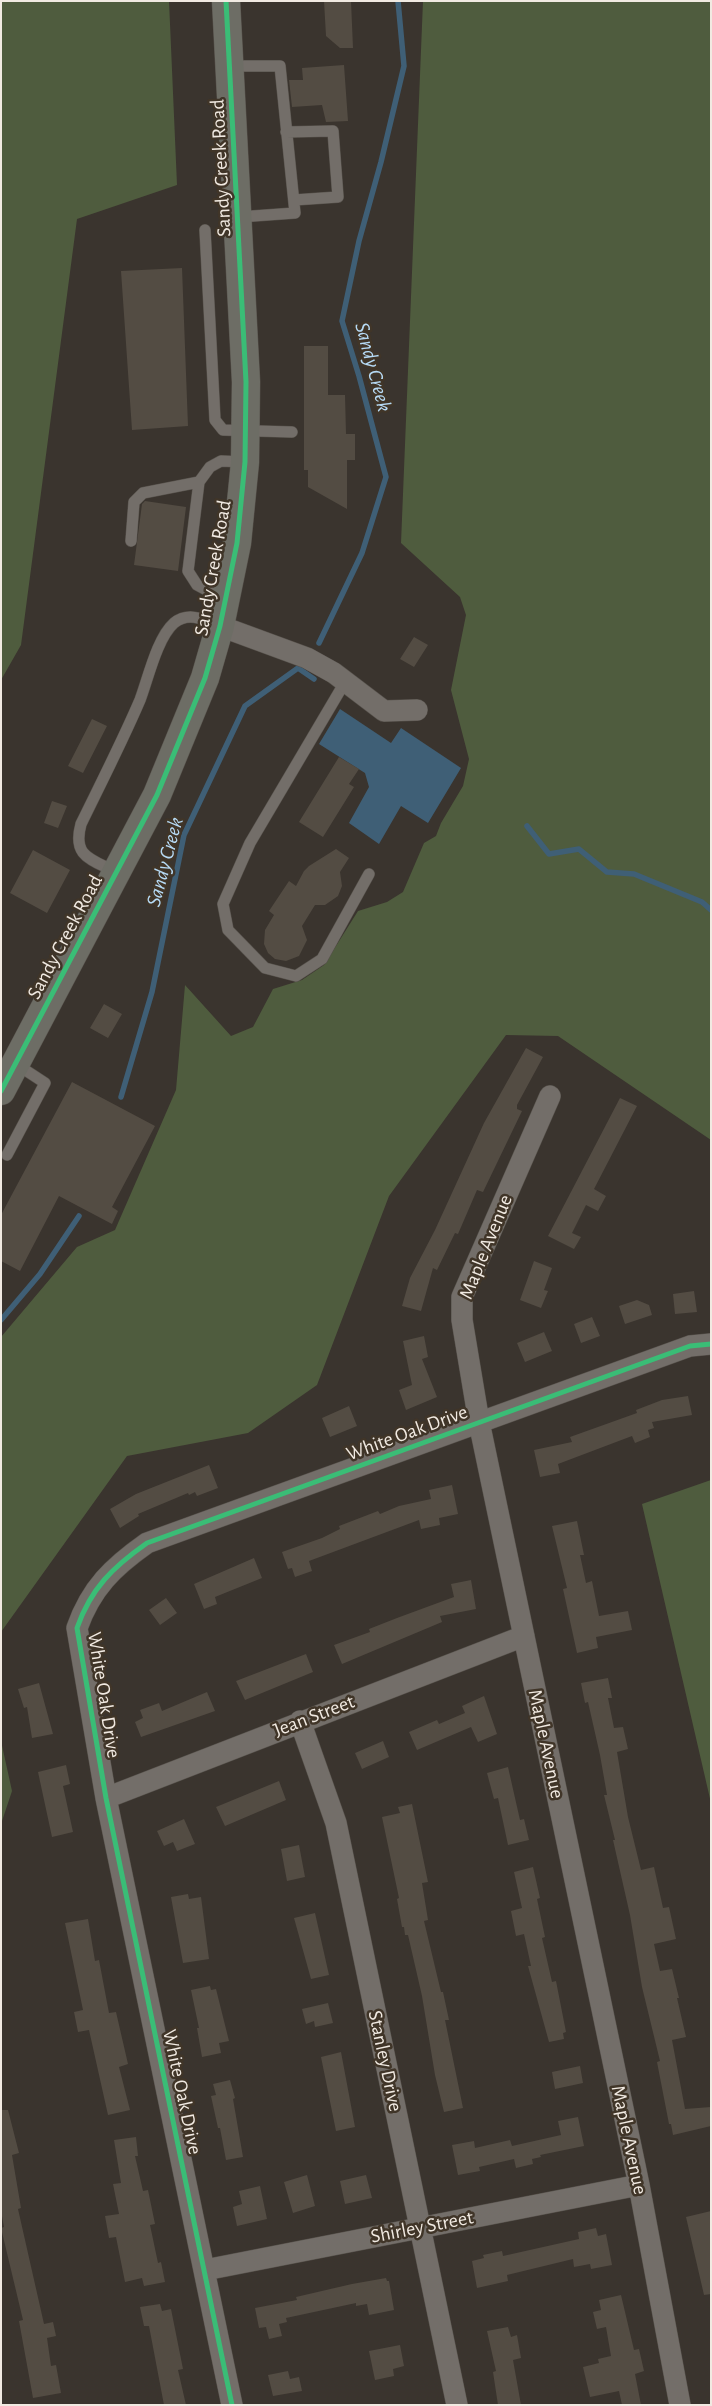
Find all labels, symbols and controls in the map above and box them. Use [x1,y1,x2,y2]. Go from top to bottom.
street label: Sandy Creek Road [205,99,237,237]
water label: Sandy Creek [349,320,397,414]
street label: Sandy Creek Road [189,498,237,638]
water label: Sandy Creek [141,815,189,909]
street label: Sandy Creek Road [22,871,108,1003]
street label: Maple Avenue [454,1191,518,1303]
street label: White Oak Drive [343,1400,471,1466]
street label: White Oak Drive [82,1630,126,1760]
street label: Maple Avenue [523,1687,569,1801]
street label: Jean Street [270,1690,358,1742]
street label: Stanley Drive [363,2008,407,2114]
street label: White Oak Drive [157,2027,207,2157]
street label: Maple Avenue [606,2083,652,2197]
street label: Shirley Street [369,2205,475,2249]

